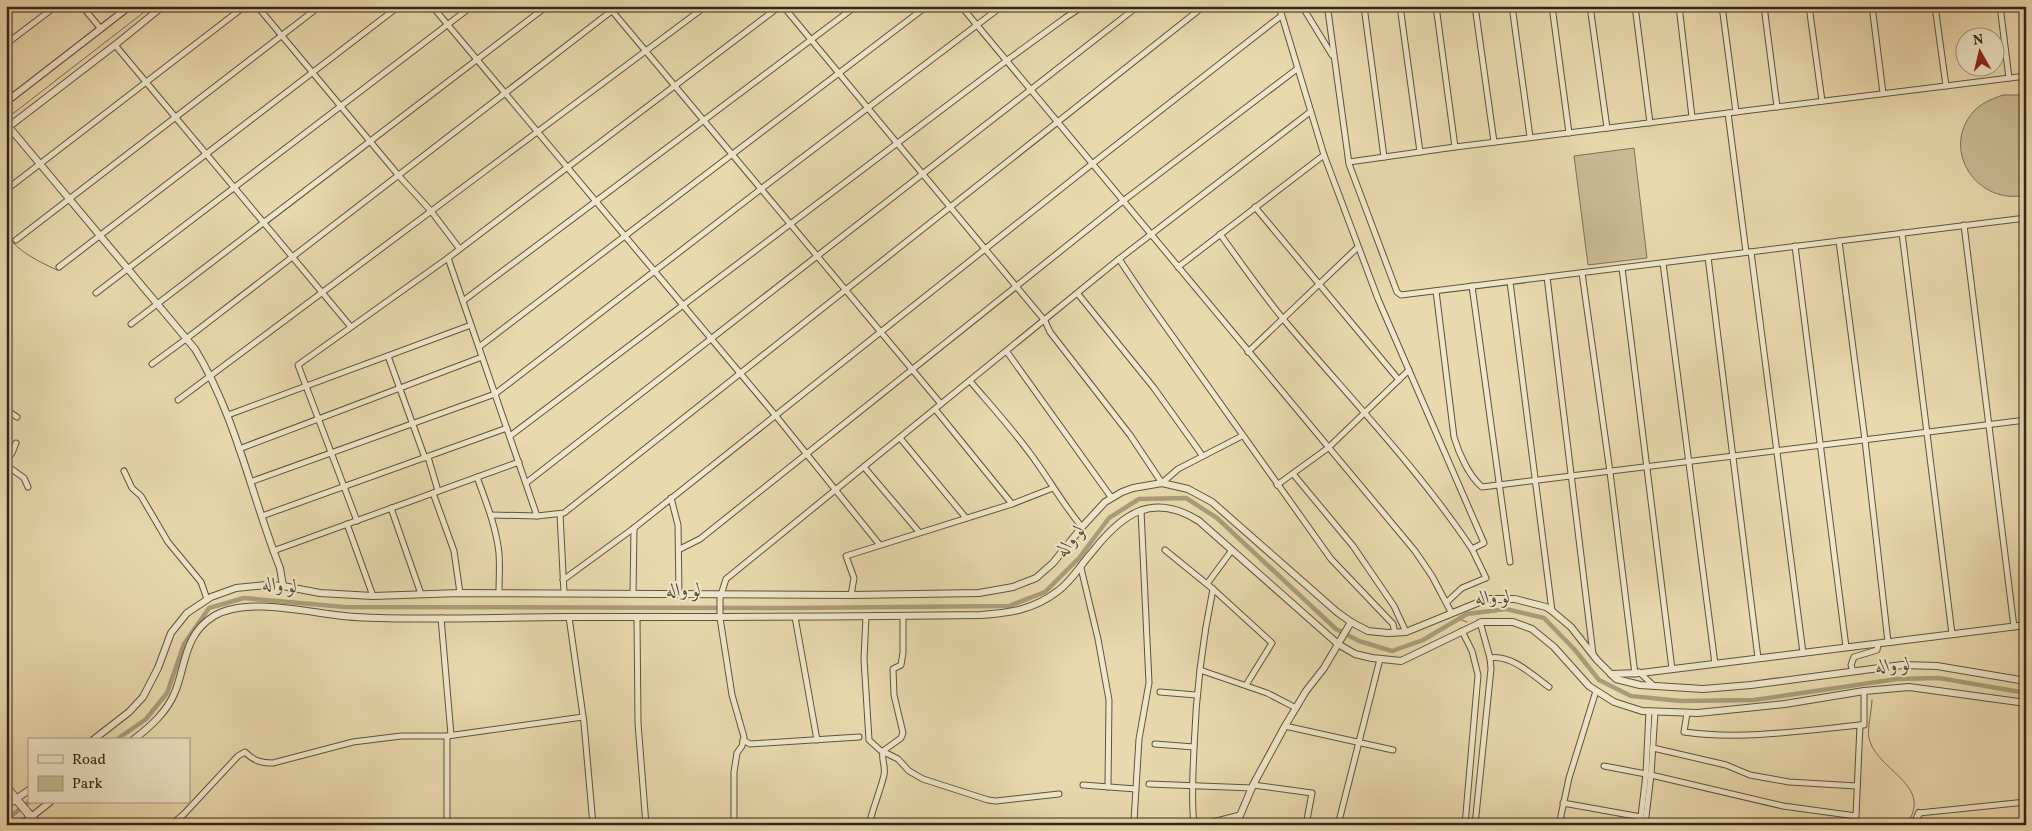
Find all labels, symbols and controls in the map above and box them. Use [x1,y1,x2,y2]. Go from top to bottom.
north arrow [1954,28,2004,78]
text: N [1972,30,1985,51]
water label: لو واله [1050,519,1092,563]
water label: لو واله [261,572,299,600]
water label: لو واله [666,578,702,604]
water label: لو واله [1475,584,1511,612]
water label: لو واله [1874,652,1912,680]
legend [28,738,190,804]
text: Road [72,750,106,771]
text: Park [72,774,103,795]

